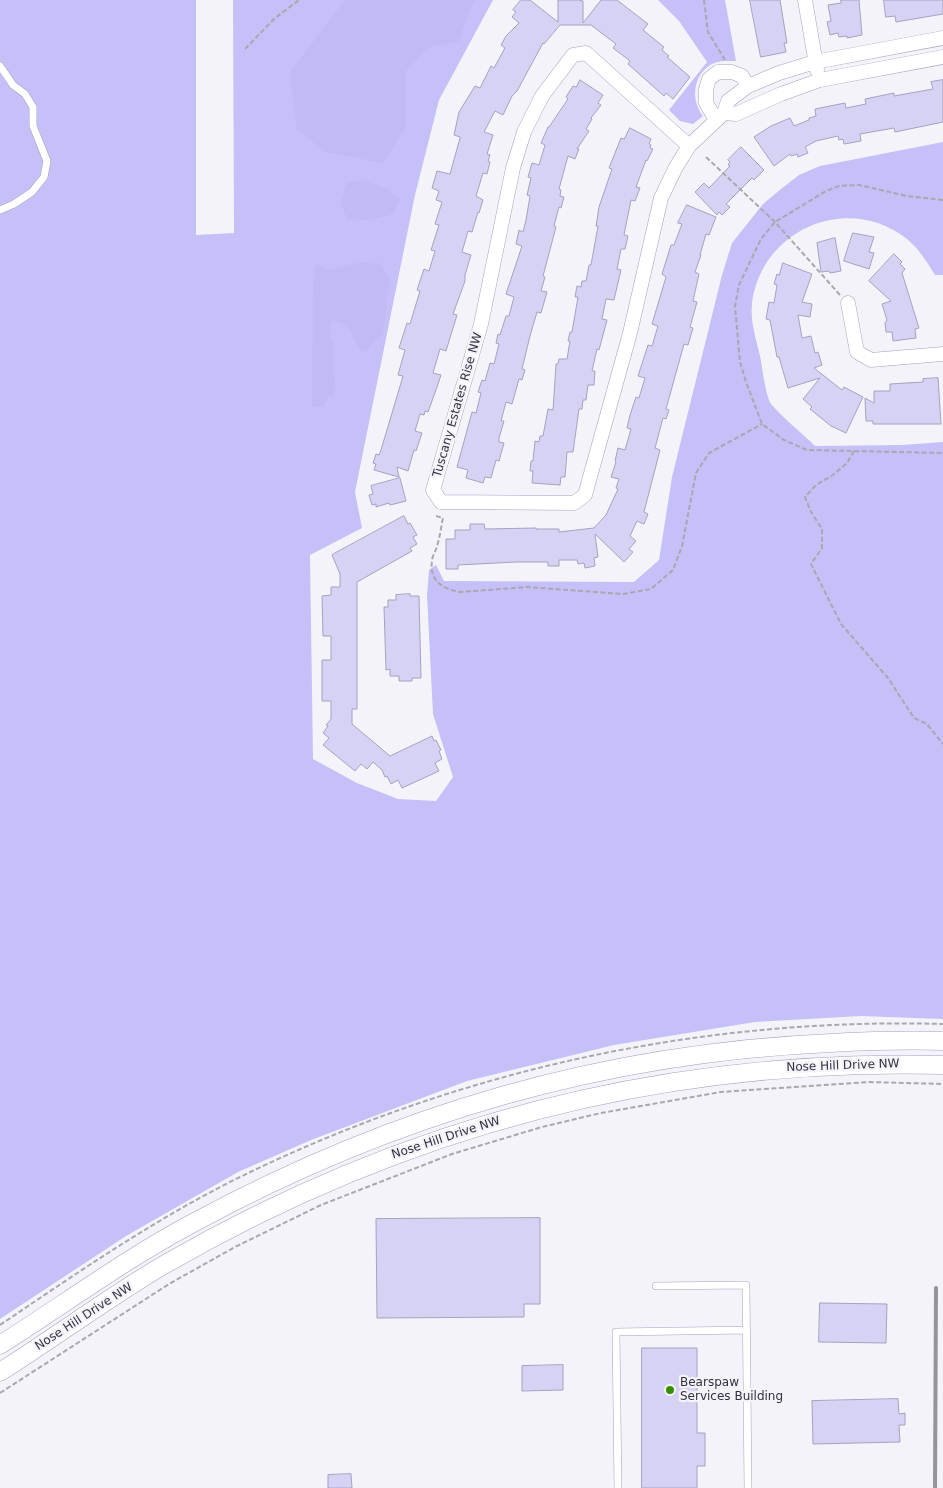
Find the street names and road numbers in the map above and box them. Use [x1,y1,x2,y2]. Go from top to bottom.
street label: Tuscany Estates Rise NW [430,331,486,479]
street label: Nose Hill Drive NW [786,1057,900,1075]
street label: Nose Hill Drive NW [390,1114,502,1162]
street label: Nose Hill Drive NW [33,1280,135,1354]

